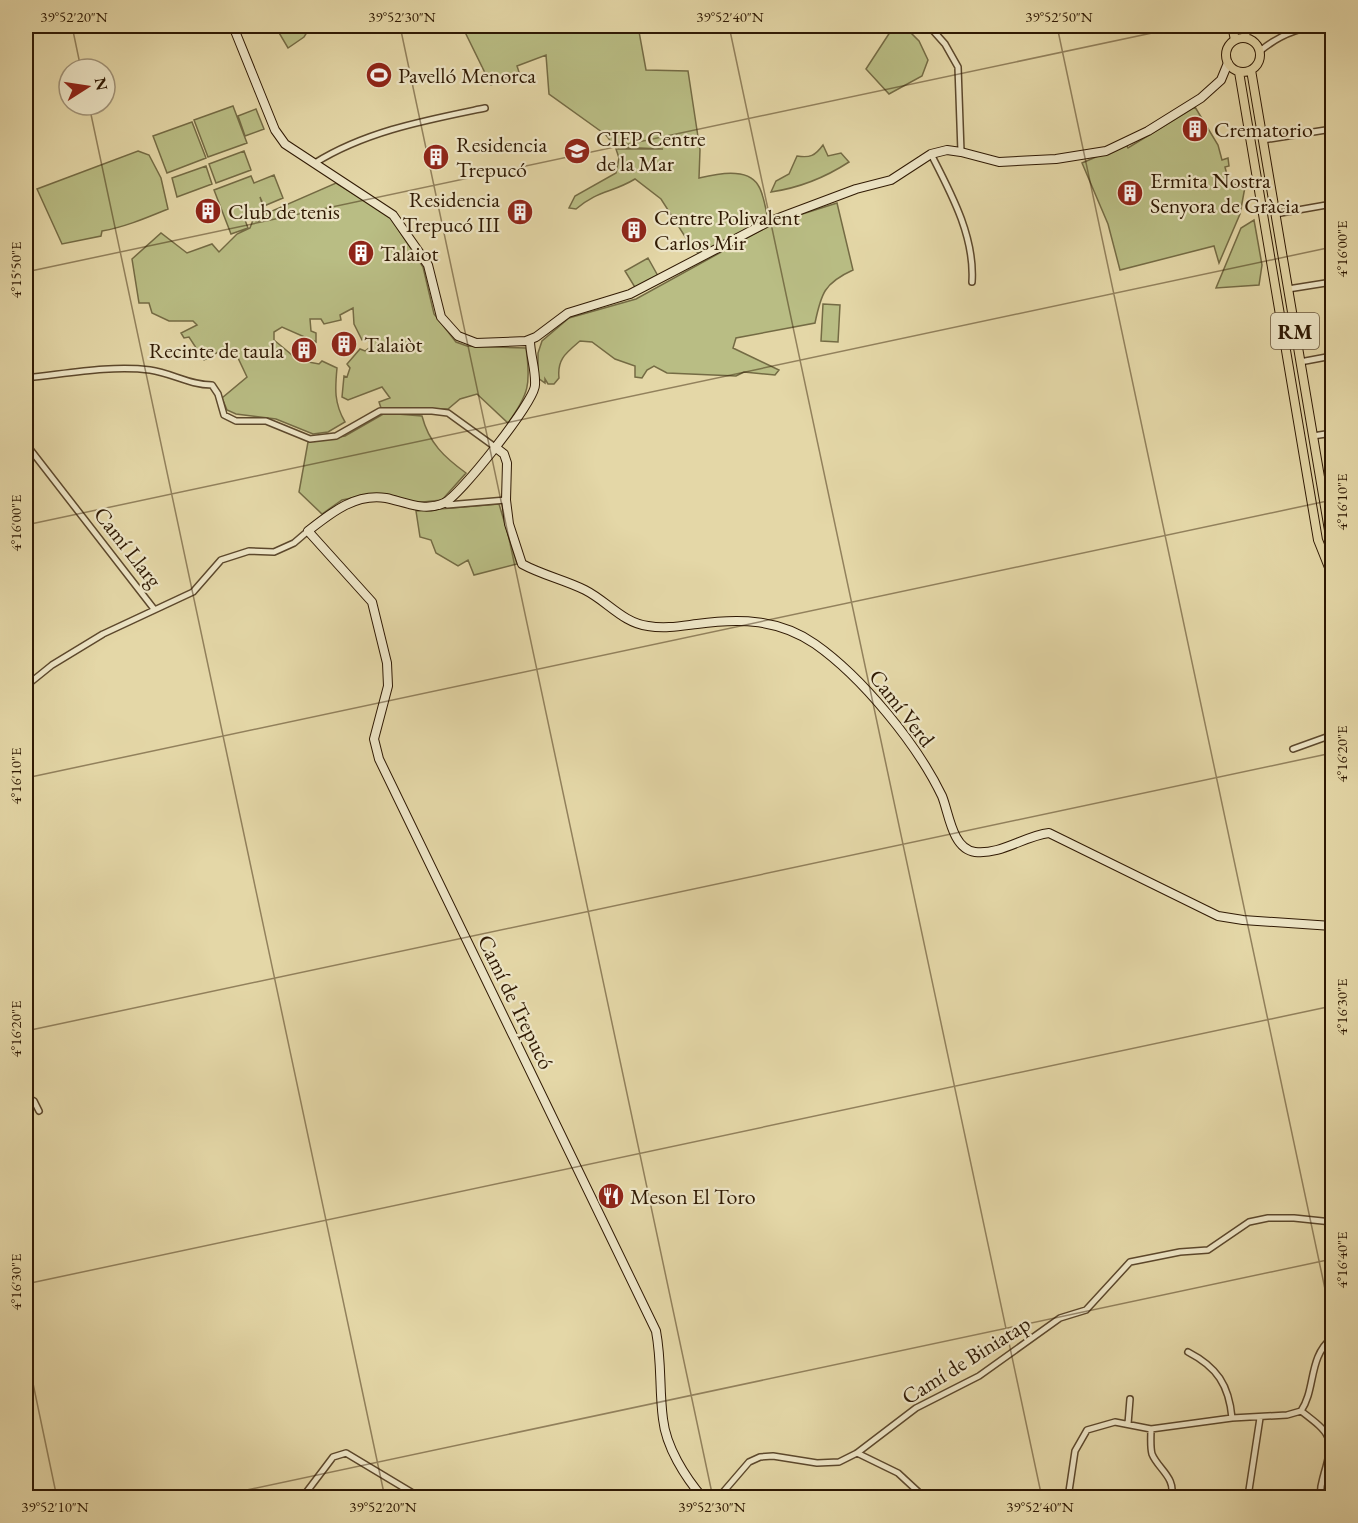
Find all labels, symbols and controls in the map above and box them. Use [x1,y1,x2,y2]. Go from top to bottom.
text: 39°52'20"N [40,7,108,26]
text: 39°52'30"N [368,7,436,26]
text: 39°52'40"N [696,7,764,26]
text: 39°52'50"N [1025,7,1093,26]
north arrow [57,57,117,117]
sports icon: Pavelló Menorca [364,60,394,90]
place label: Pavelló Menorca [398,61,536,90]
text: N [90,75,113,93]
building icon: Crematorio [1180,114,1210,144]
place label: Crematorio [1214,115,1313,144]
place label: CIFP Centre de la Mar [596,124,706,178]
place label: Residencia Trepucó [456,130,547,184]
school or university icon: CIFP Centre de la Mar [562,136,592,166]
building icon: Residencia Trepucó [421,142,451,172]
place label: Ermita Nostra Senyora de Gràcia [1150,166,1300,220]
building icon: Ermita Nostra Senyora de Gràcia [1115,178,1145,208]
place label: Residencia Trepucó III [402,185,501,239]
building icon: Club de tenis [193,196,223,226]
place label: Club de tenis [228,197,340,226]
building icon: Residencia Trepucó III [505,197,535,227]
place label: Centre Polivalent Carlos Mir [654,203,800,257]
building icon: Centre Polivalent Carlos Mir [619,215,649,245]
text: 4°16'00"E [1332,220,1351,277]
building icon: Talaiot [346,238,376,268]
place label: Talaiot [380,239,439,268]
text: 4°15'50"E [6,241,25,298]
road number: RM [1271,313,1319,349]
building icon: Talaiòt [329,329,359,359]
place label: Talaiòt [364,330,423,359]
building icon: Recinte de taula [289,335,319,365]
place label: Recinte de taula [149,336,284,365]
text: 4°16'10"E [1332,473,1351,530]
text: 4°16'00"E [6,494,25,551]
street label: Camí Llarg [87,501,169,594]
street label: Camí Verd [863,663,942,753]
text: 4°16'20"E [1332,725,1351,782]
text: 4°16'10"E [6,747,25,804]
street label: Camí de Trepucó [471,930,561,1074]
text: 4°16'30"E [1332,978,1351,1035]
text: 4°16'20"E [6,1000,25,1057]
restaurant icon: Meson El Toro [596,1181,626,1211]
place label: Meson El Toro [630,1182,756,1211]
text: 4°16'40"E [1332,1231,1351,1288]
text: 4°16'30"E [6,1253,25,1310]
street label: Camí de Biniatap [896,1309,1036,1411]
text: 39°52'10"N [21,1497,89,1516]
text: 39°52'20"N [349,1497,417,1516]
text: 39°52'30"N [678,1497,746,1516]
text: 39°52'40"N [1006,1497,1074,1516]

